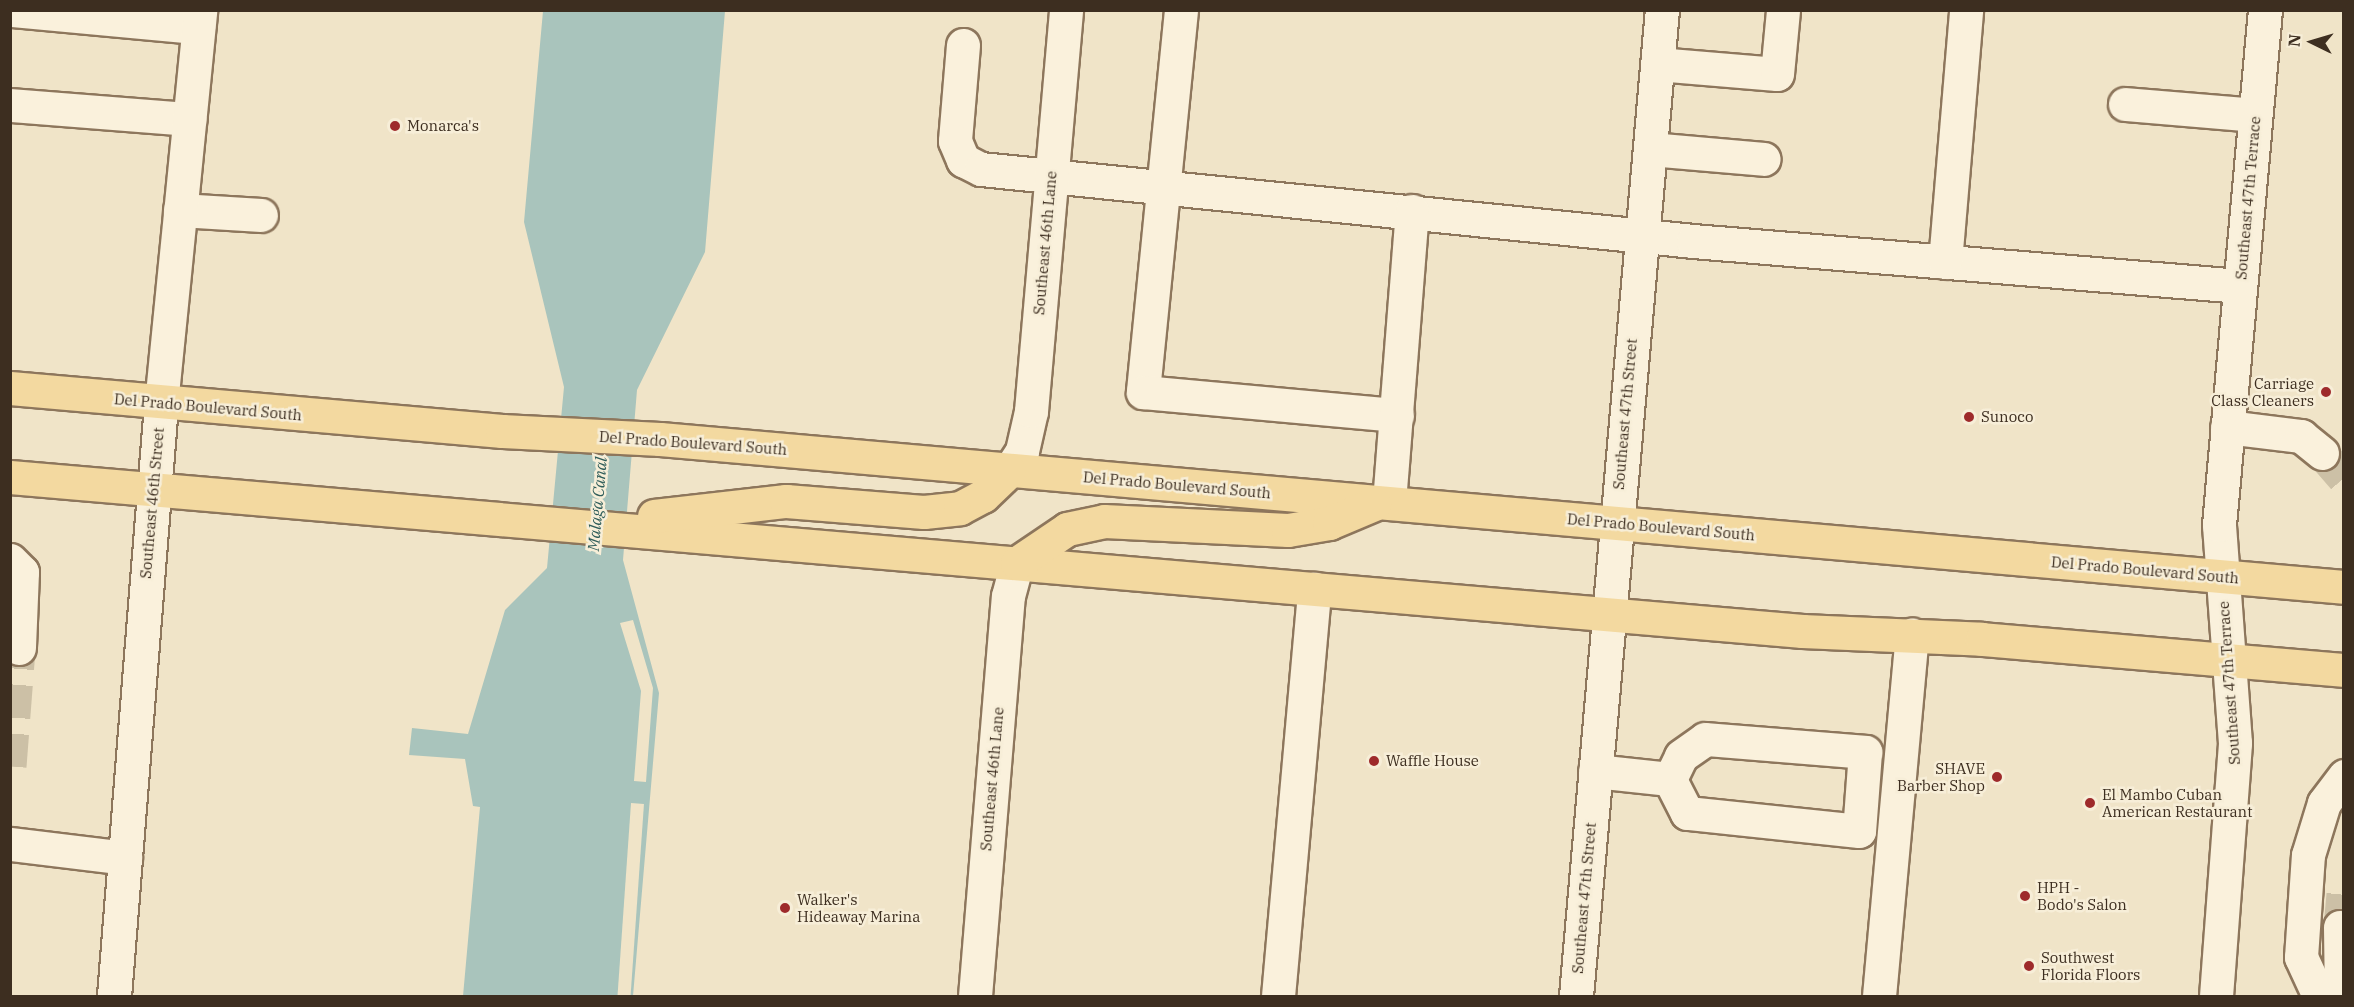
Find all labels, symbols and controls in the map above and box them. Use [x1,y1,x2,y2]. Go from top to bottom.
north arrow [2282,12,2342,72]
text: N [2284,33,2305,48]
street label: Southeast 47th Terrace [2232,116,2264,280]
place label: Monarca's [407,117,479,135]
marker: Monarca's [388,119,402,133]
street label: Southeast 46th Lane [1030,170,1060,316]
street label: Southeast 47th Street [1609,338,1641,490]
place label: Carriage Class Cleaners [2211,374,2314,409]
marker: Carriage Class Cleaners [2319,385,2333,399]
street label: Del Prado Boulevard South [113,390,303,424]
place label: Sunoco [1981,408,2033,426]
marker: Sunoco [1962,410,1976,424]
street label: Southeast 46th Street [136,427,168,579]
street label: Del Prado Boulevard South [598,427,788,459]
water label: Malaga Canal [583,456,611,552]
street label: Del Prado Boulevard South [1082,468,1272,502]
street label: Del Prado Boulevard South [1566,510,1756,544]
street label: Del Prado Boulevard South [2050,553,2240,587]
street label: Southeast 47th Terrace [2214,601,2244,765]
street label: Southeast 46th Lane [977,706,1007,852]
place label: Waffle House [1386,752,1479,770]
marker: Waffle House [1367,754,1381,768]
place label: SHAVE Barber Shop [1897,759,1985,794]
marker: SHAVE Barber Shop [1990,770,2004,784]
place label: El Mambo Cuban American Restaurant [2102,785,2252,820]
marker: El Mambo Cuban American Restaurant [2083,796,2097,810]
street label: Southeast 47th Street [1568,822,1600,974]
place label: HPH - Bodo's Salon [2037,878,2127,913]
marker: HPH - Bodo's Salon [2018,889,2032,903]
place label: Walker's Hideaway Marina [797,890,920,925]
marker: Walker's Hideaway Marina [778,901,792,915]
place label: Southwest Florida Floors [2041,948,2140,983]
marker: Southwest Florida Floors [2022,959,2036,973]

